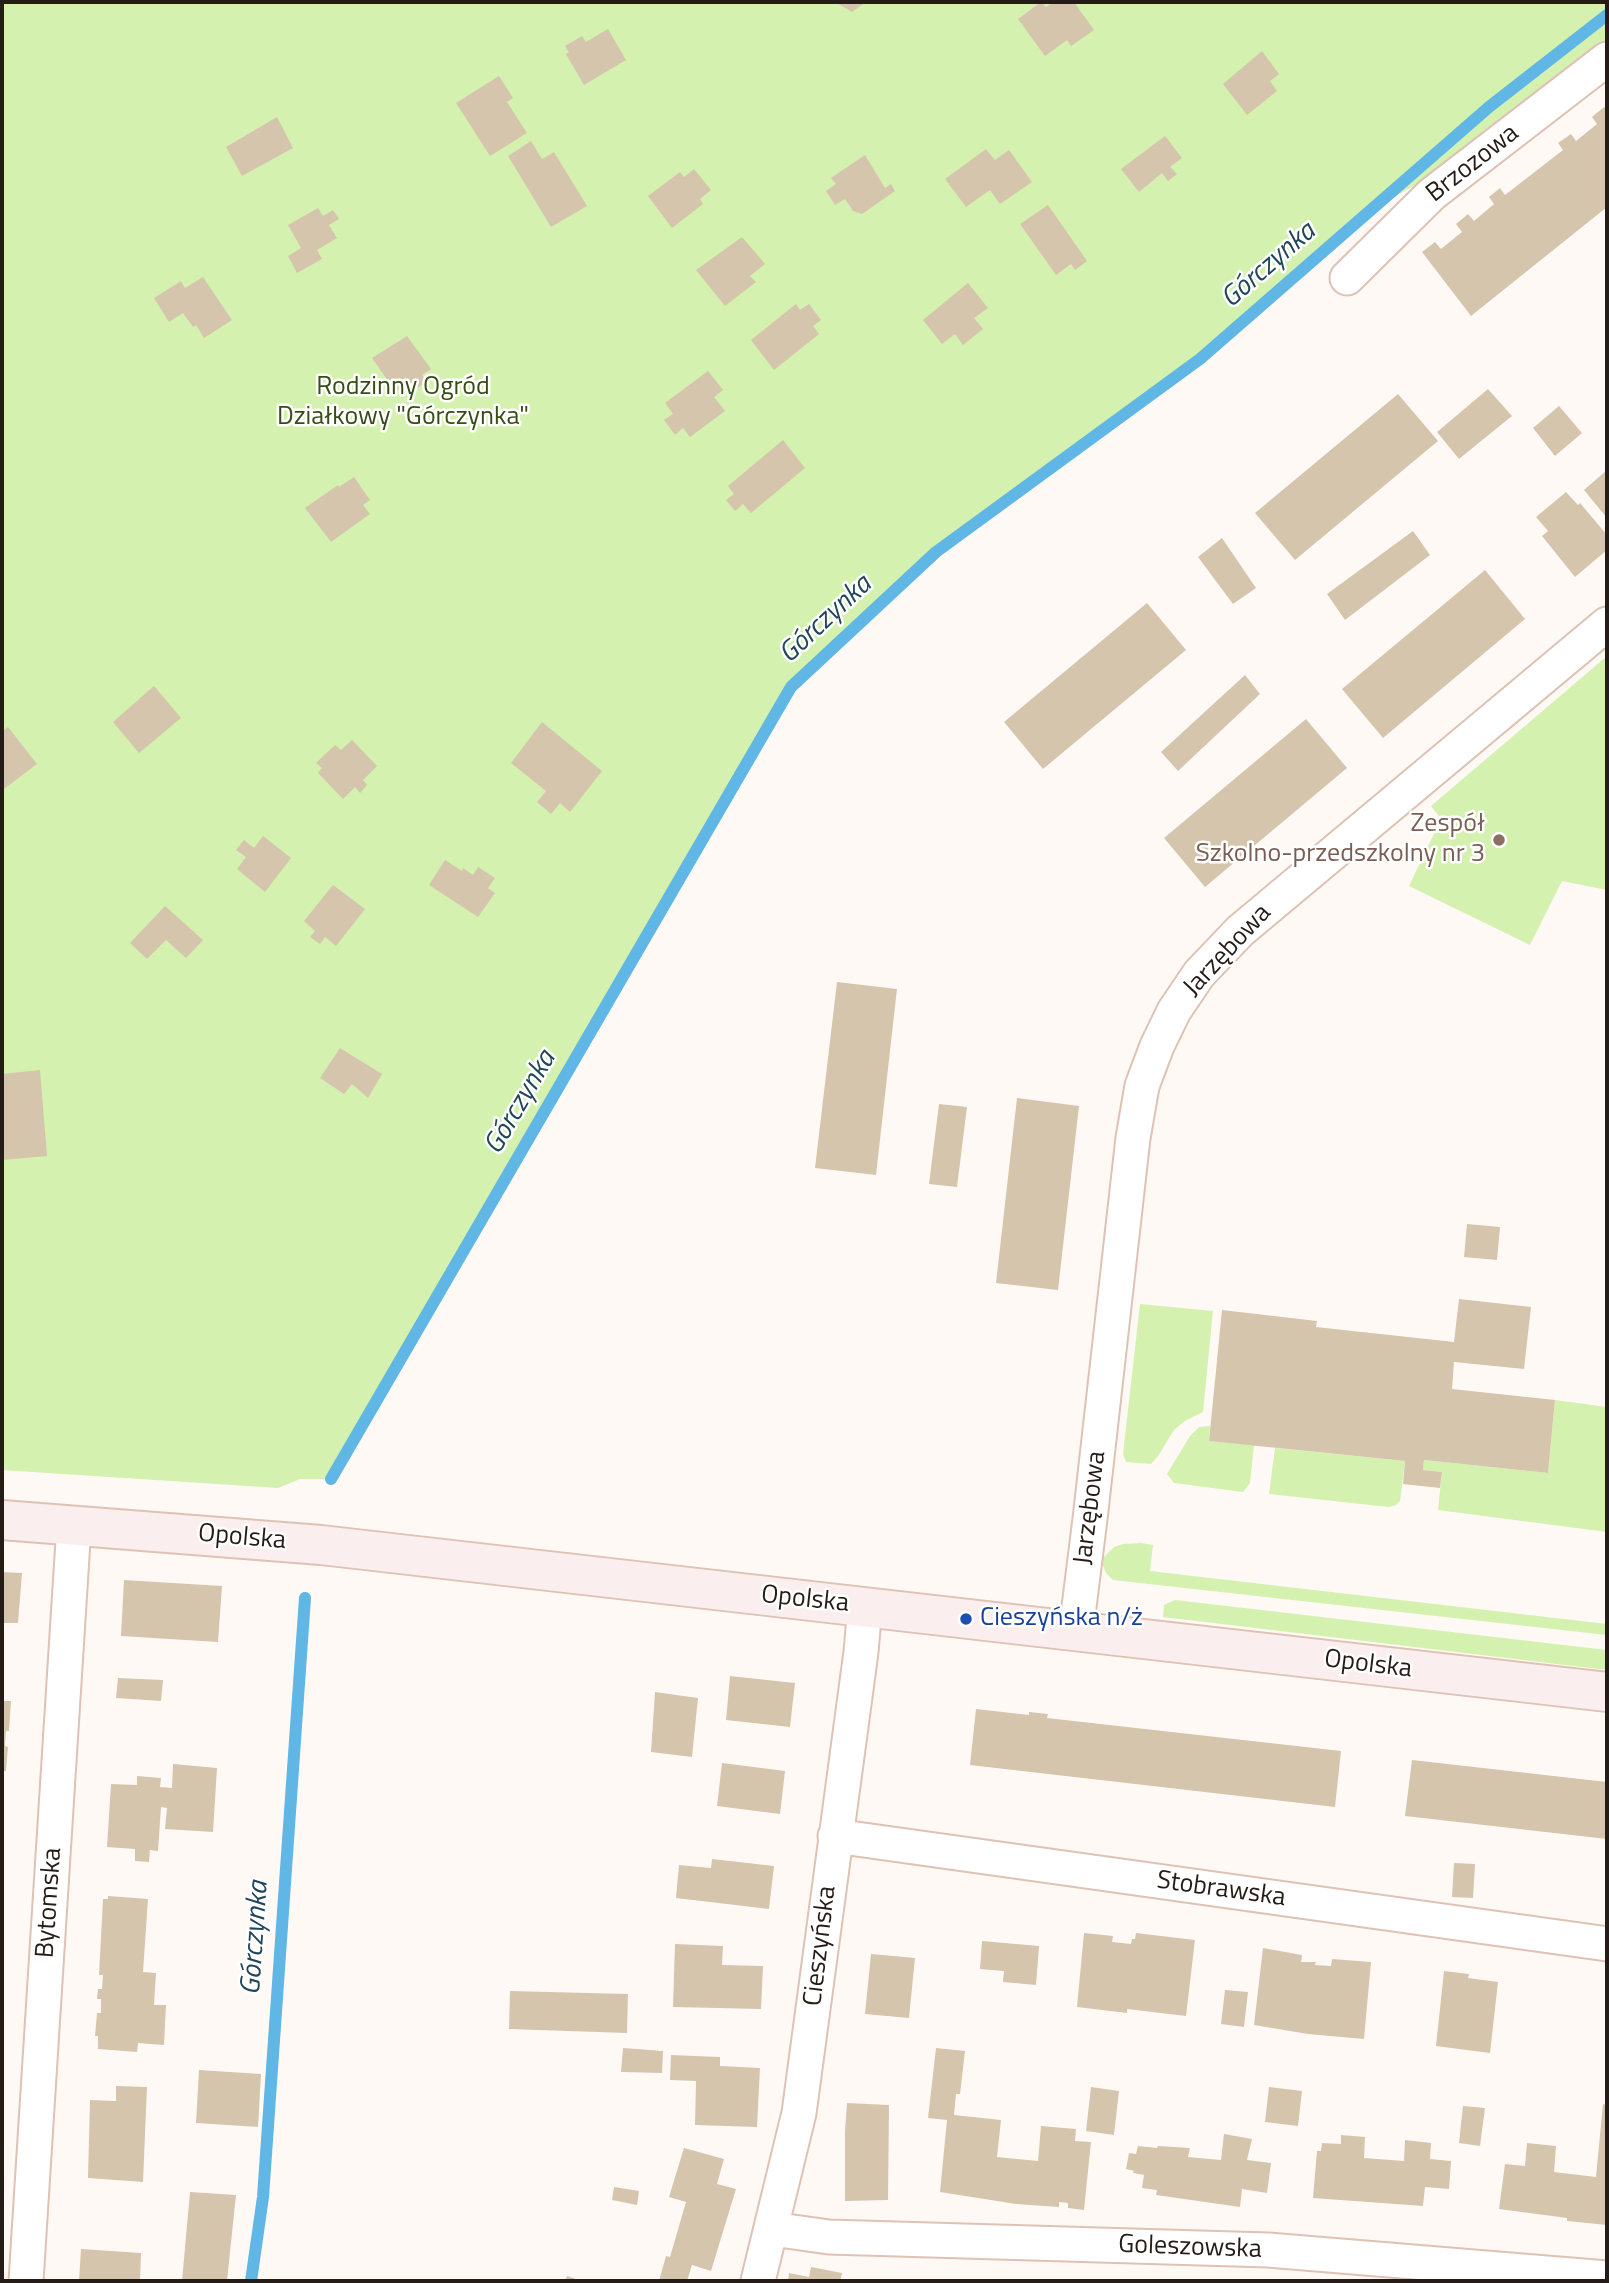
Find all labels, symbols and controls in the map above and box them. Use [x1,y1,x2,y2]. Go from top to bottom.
street label: Brzozowa [1421,118,1525,210]
water label: Górczynka [1215,216,1323,316]
park label: Rodzinny Ogród Działkowy "Górczynka" [277,372,529,434]
water label: Górczynka [773,569,879,671]
place label: Zespół Szkolno-przedszkolny nr 3 [1196,809,1485,870]
marker: Zespół Szkolno-przedszkolny nr 3 [1491,832,1507,848]
street label: Jarzębowa [1178,899,1278,1003]
water label: Górczynka [478,1045,564,1161]
street label: Jarzębowa [1069,1449,1113,1567]
street label: Opolska [197,1519,287,1557]
street label: Opolska [760,1580,850,1620]
place label: Cieszyńska n/ż [980,1603,1143,1635]
marker: Cieszyńska n/ż [958,1611,974,1627]
street label: Opolska [1322,1644,1414,1686]
street label: Bytomska [31,1847,69,1959]
street label: Stobrawska [1155,1866,1287,1914]
water label: Górczynka [235,1880,277,1996]
street label: Cieszyńska [798,1884,844,2008]
street label: Goleszowska [1118,2230,1262,2266]

